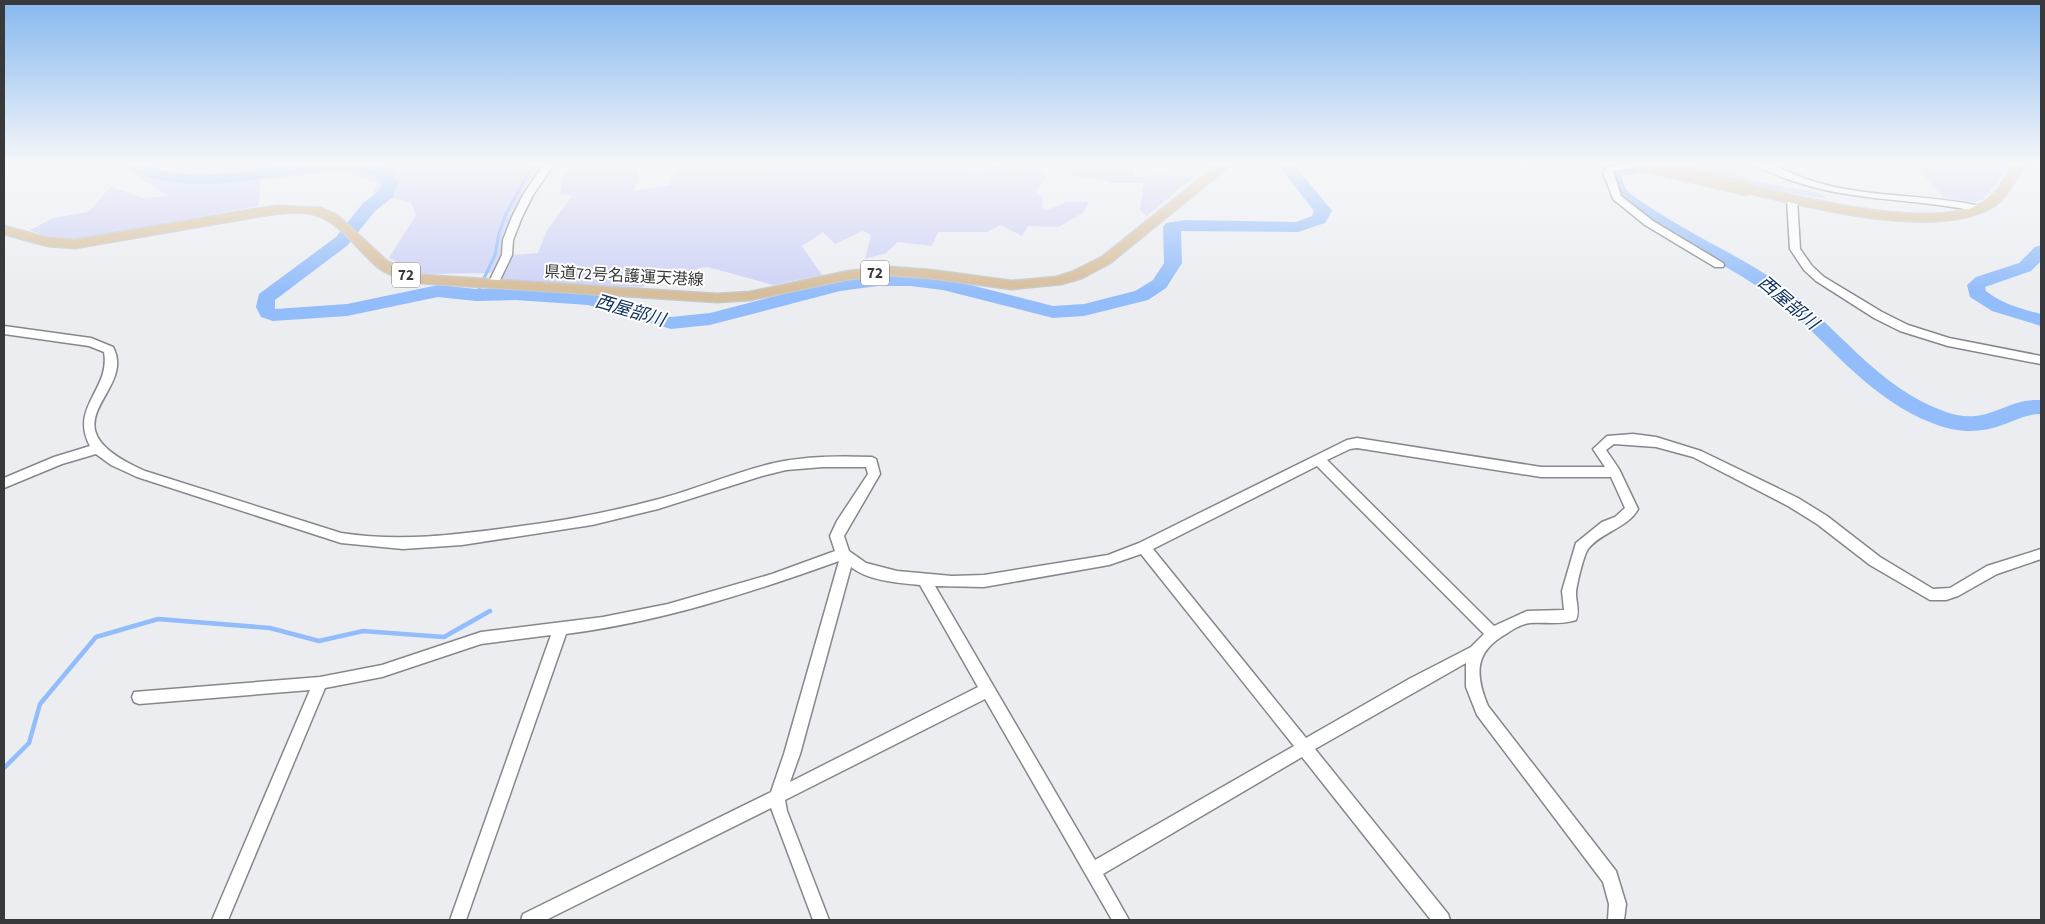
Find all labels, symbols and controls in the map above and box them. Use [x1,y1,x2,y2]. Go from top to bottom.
road number: 72 [861,260,889,286]
street label: 県道72号名護運天港線 [544,261,704,291]
road number: 72 [392,262,420,288]
water label: 西屋部川 [1752,270,1825,337]
water label: 西屋部川 [592,289,670,333]

